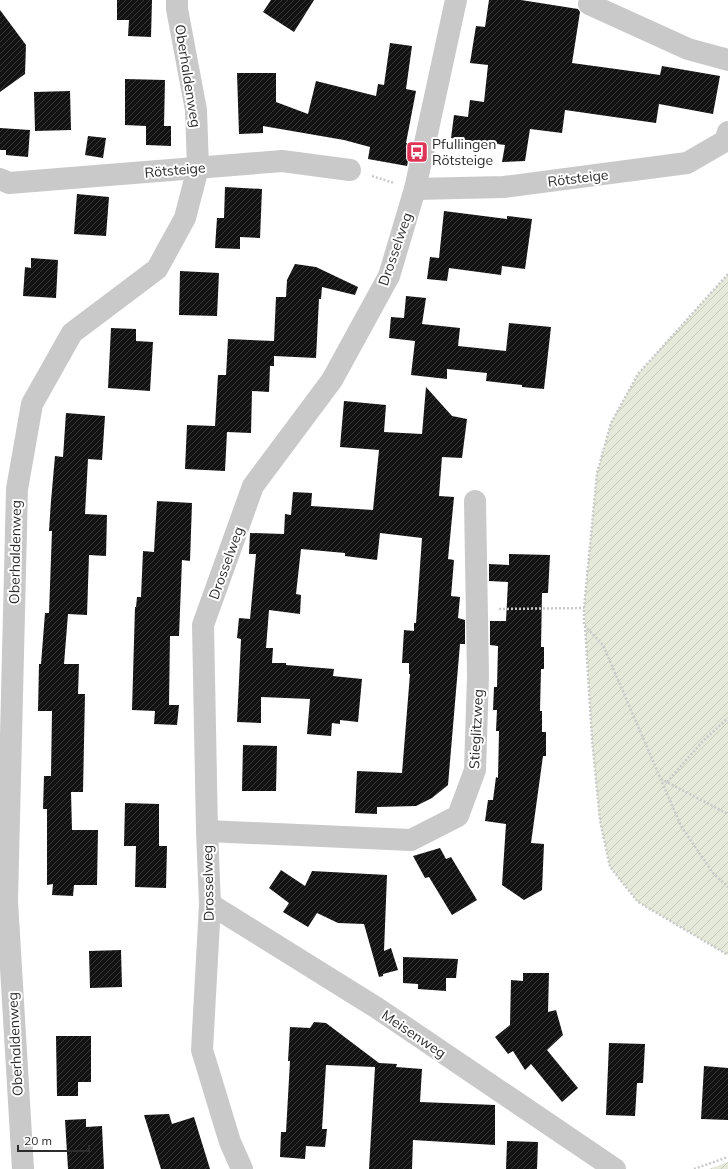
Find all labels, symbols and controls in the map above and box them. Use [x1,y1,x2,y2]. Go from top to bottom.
street label: Oberhaldenweg [171,23,205,129]
place label: Pfullingen Rötsteige [432,135,496,169]
bus stop icon: Pfullingen Rötsteige [404,139,430,165]
street label: Rötsteige [144,158,206,182]
street label: Rötsteige [547,165,609,191]
street label: Drosselweg [374,210,416,288]
street label: Oberhaldenweg [5,500,25,604]
street label: Drosselweg [204,524,248,602]
street label: Stieglitzweg [465,689,487,769]
street label: Drosselweg [198,845,218,921]
street label: Oberhaldenweg [3,992,27,1096]
street label: Meisenweg [378,1006,450,1062]
scale bar [18,1127,89,1153]
text: 20 m [24,1133,52,1148]

